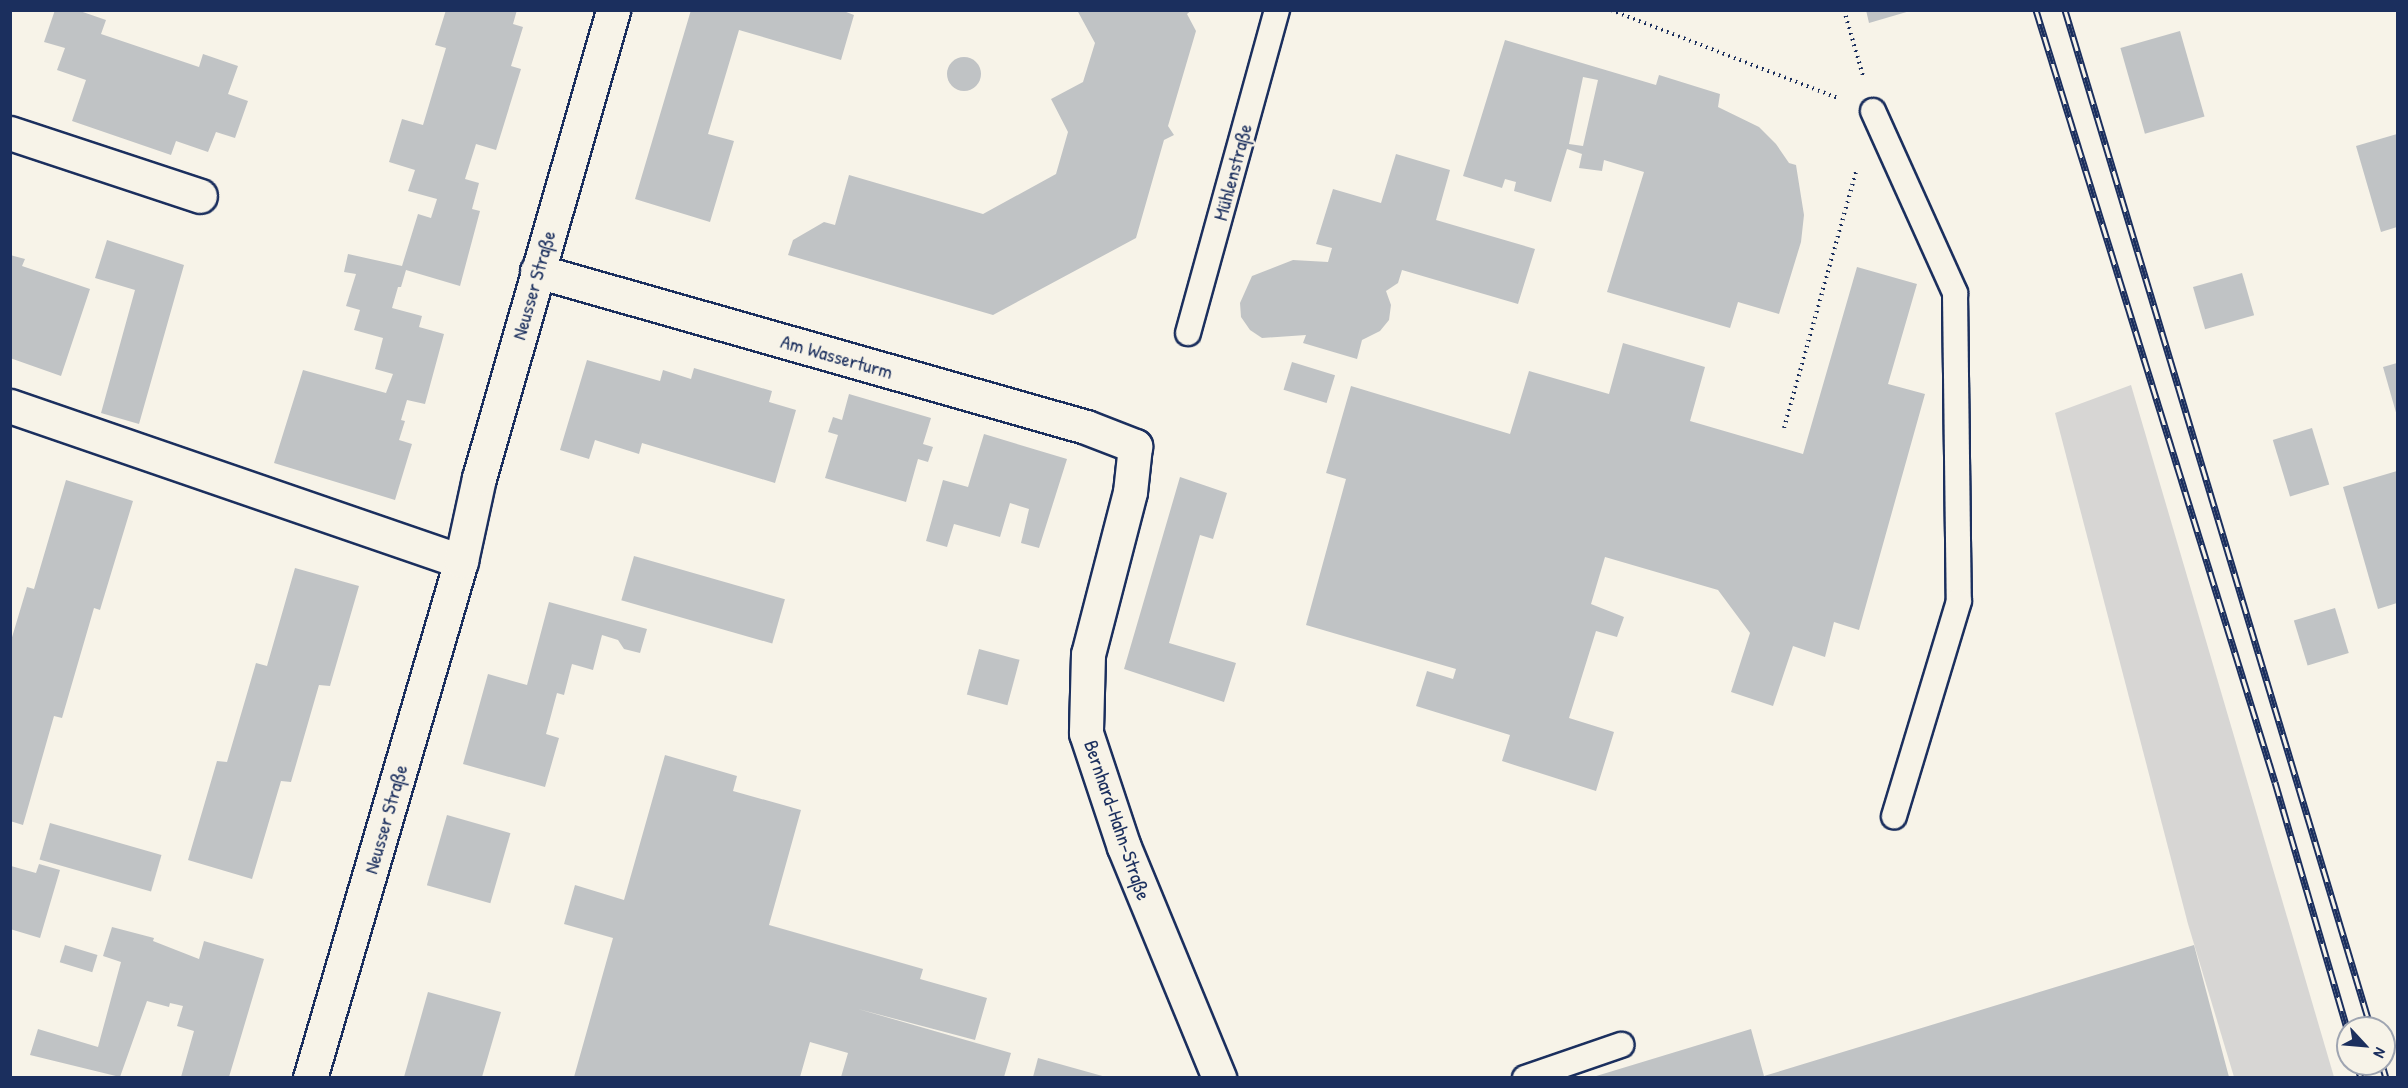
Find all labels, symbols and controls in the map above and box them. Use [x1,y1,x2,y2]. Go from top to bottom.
street label: Mühlenstraße [1208,121,1256,223]
street label: Neusser Straße [506,228,560,342]
street label: Am Wasserturm [778,329,896,383]
street label: Bernhard-Hahn-Straße [1079,737,1157,903]
street label: Neusser Straße [358,762,412,876]
north arrow [2336,1016,2396,1076]
text: N [2369,1044,2392,1062]

